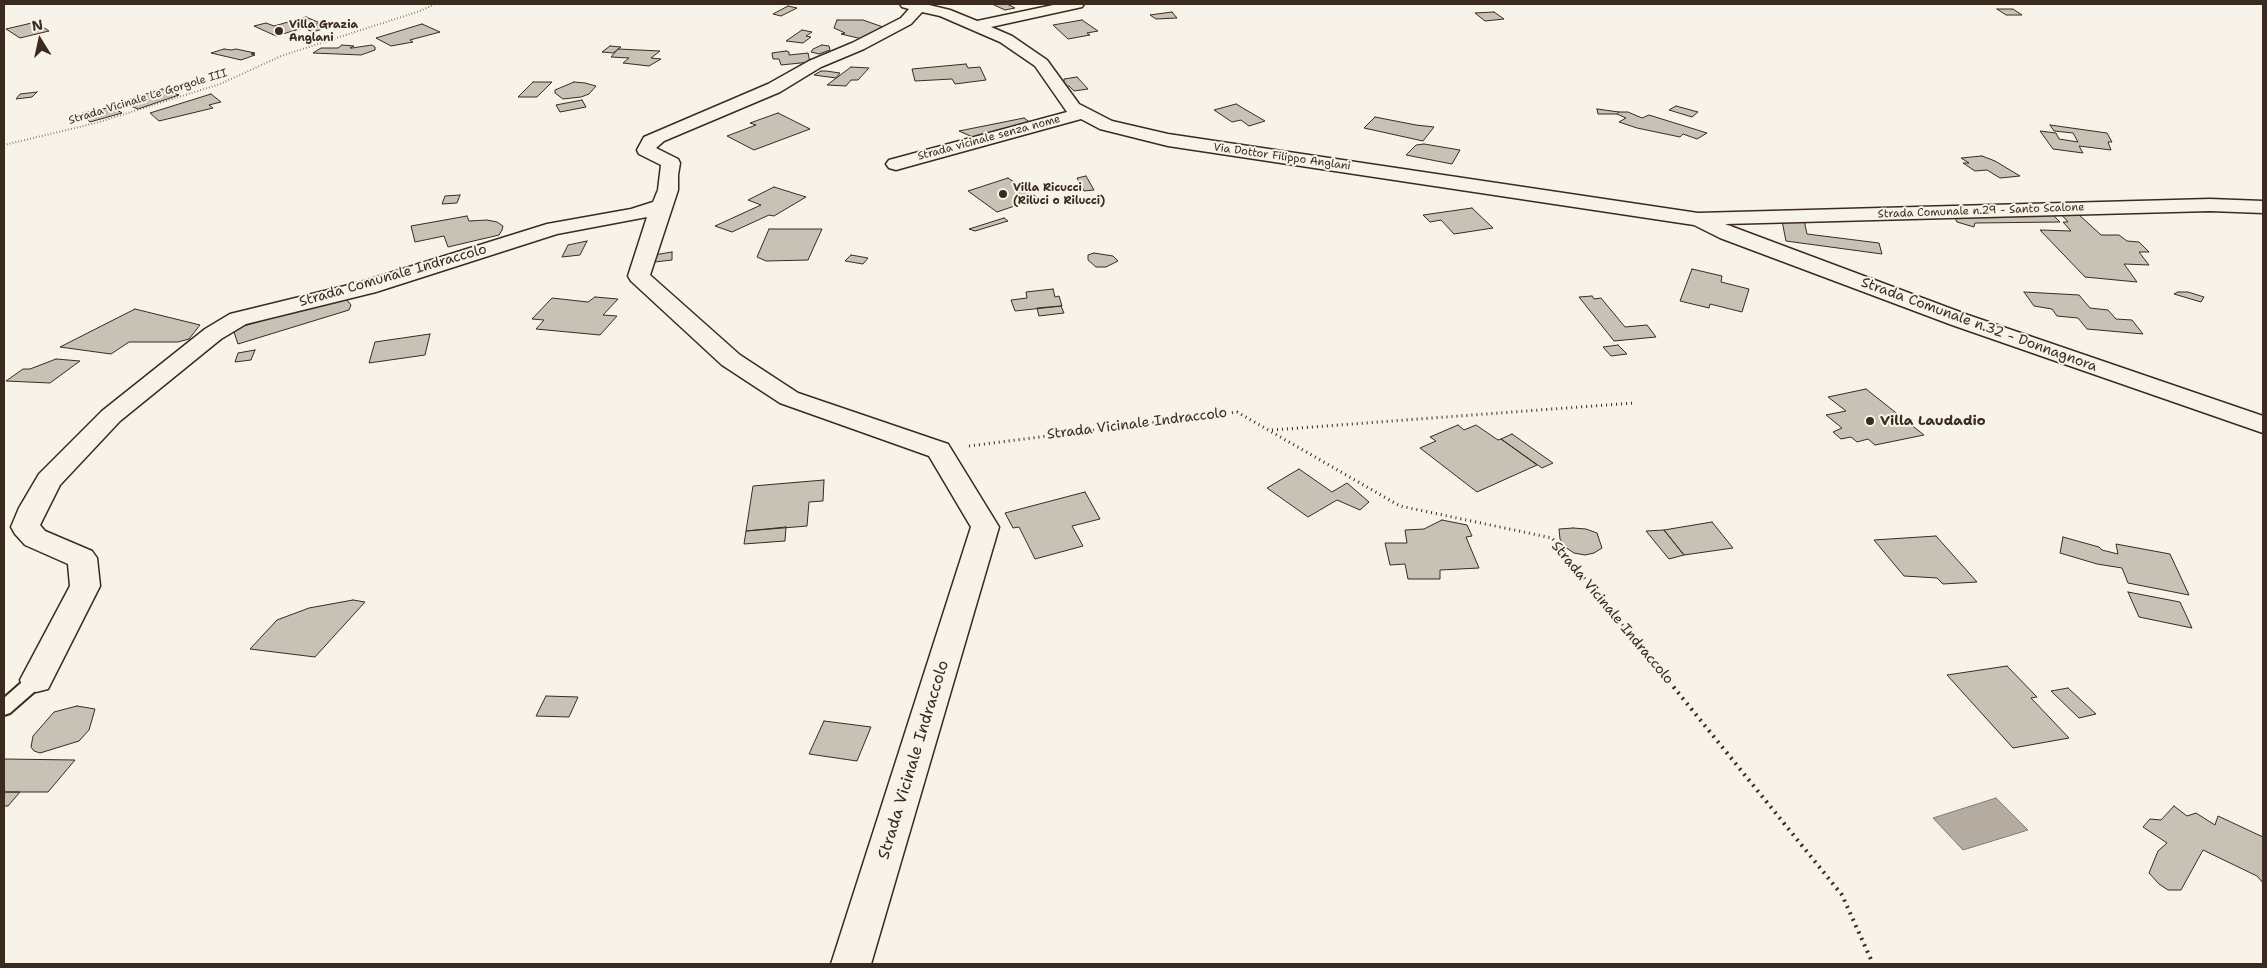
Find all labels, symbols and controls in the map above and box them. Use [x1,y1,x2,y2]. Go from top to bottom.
north arrow [15,15,65,65]
text: N [30,15,44,35]
place label: Villa Grazia Anglani [289,18,358,44]
marker: Villa Grazia Anglani [273,25,285,37]
street label: Strada Vicinale Le Gorgole III [67,67,229,127]
street label: Strada vicinale senza nome [916,113,1062,163]
street label: Via Dottor Filippo Anglani [1212,141,1352,173]
place label: Villa Ricucci (Riluci o Rilucci) [1013,181,1105,207]
marker: Villa Ricucci (Riluci o Rilucci) [997,188,1009,200]
street label: Strada Comunale n.29 - Santo Scalone [1878,201,2084,221]
street label: Strada Comunale Indraccolo [297,241,489,311]
street label: Strada Comunale n.32 - Donnagnora [1859,274,2099,376]
street label: Strada Vicinale Indraccolo [1046,405,1228,443]
place label: Villa Laudadio [1880,413,1986,429]
marker: Villa Laudadio [1864,415,1876,427]
street label: Strada Vicinale Indraccolo [1547,538,1677,688]
street label: Strada Vicinale Indraccolo [875,658,953,862]

